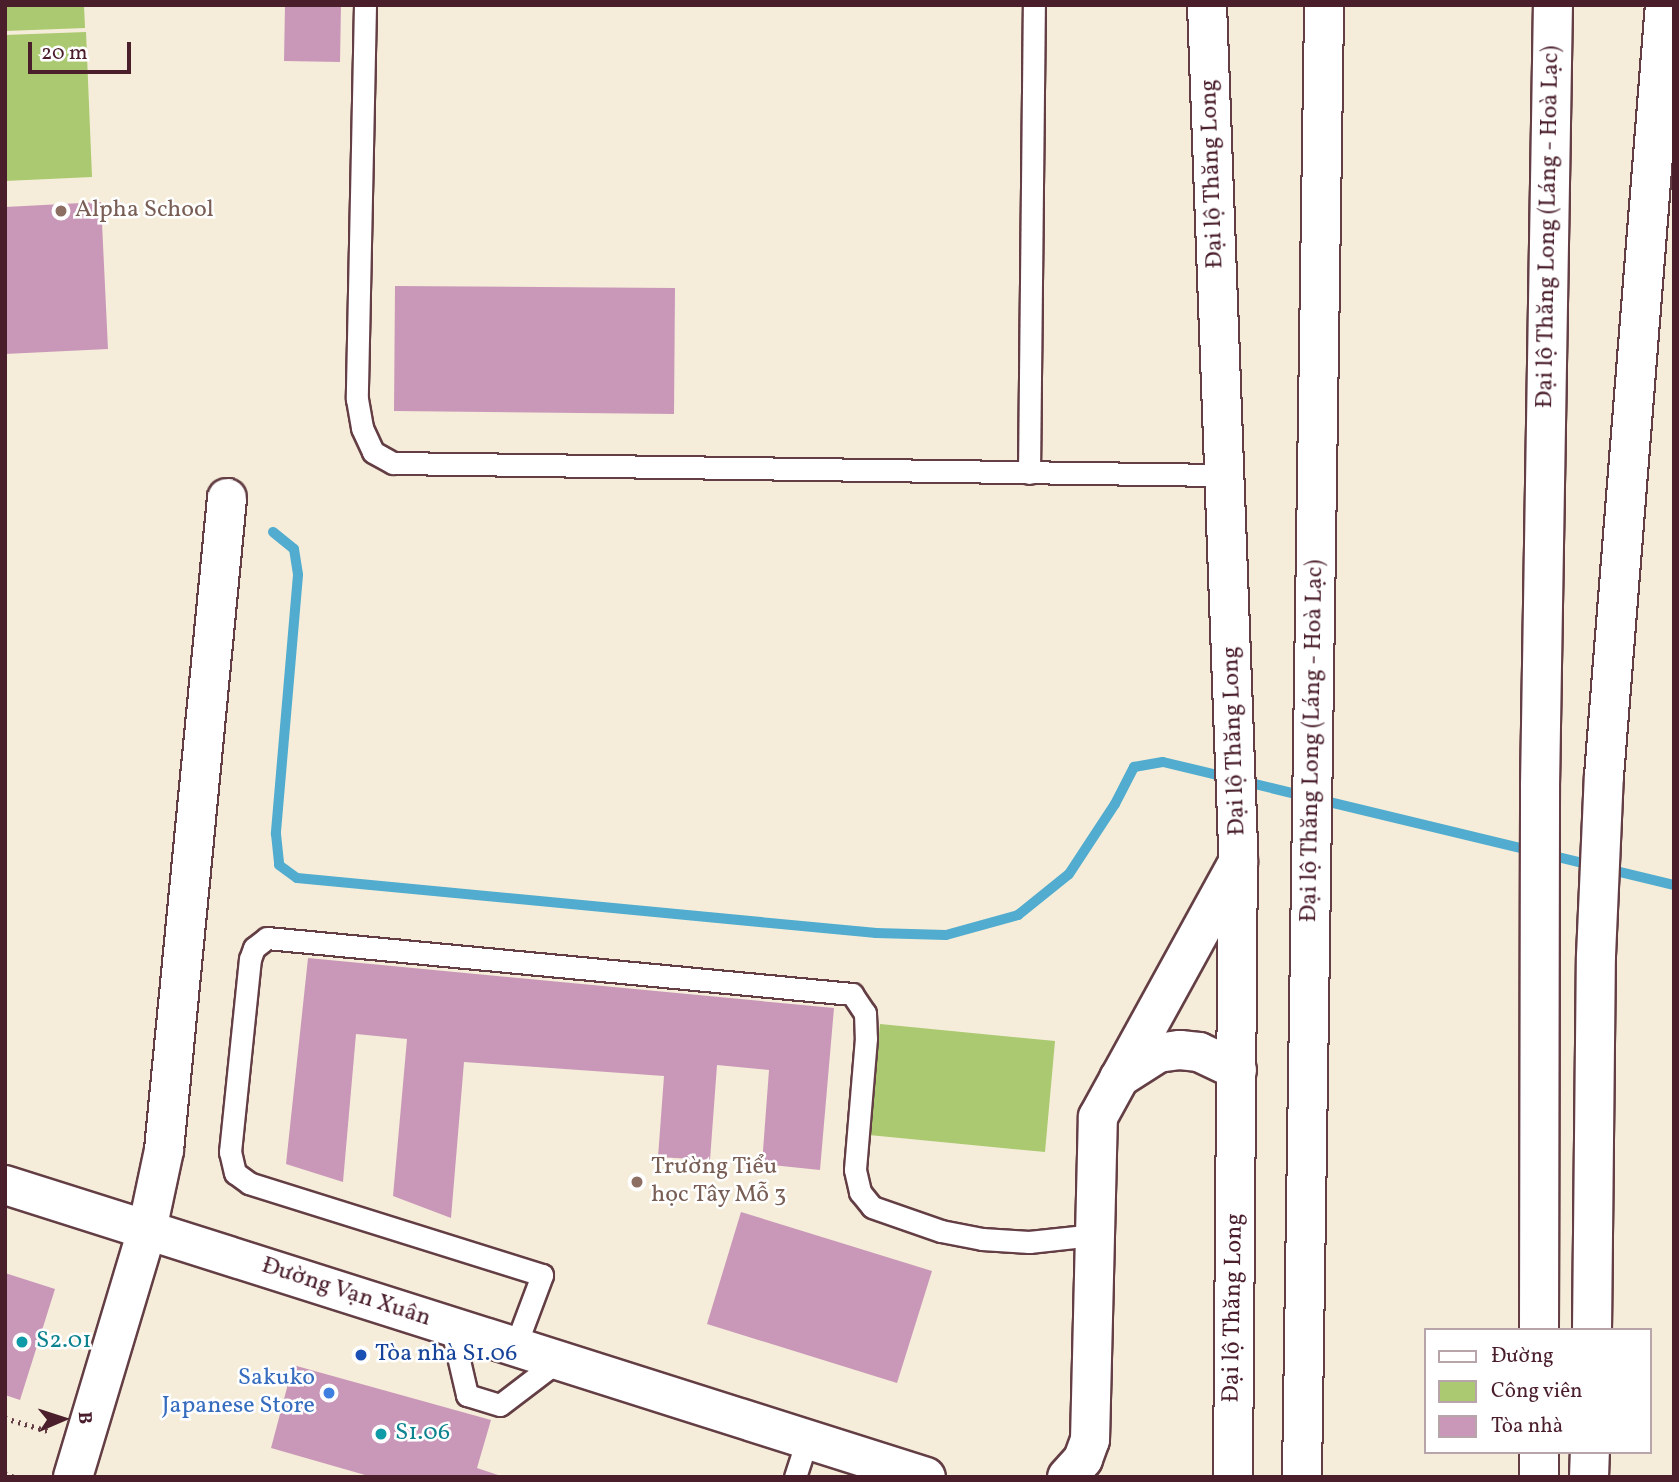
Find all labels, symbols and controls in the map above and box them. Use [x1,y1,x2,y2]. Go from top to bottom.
scale bar [32,28,135,72]
text: 20 m [41,39,87,68]
street label: Đại lộ Thăng Long (Láng - Hoà Lạc) [1531,45,1567,409]
street label: Đại lộ Thăng Long [1195,78,1231,270]
place label: Alpha School [75,197,214,225]
marker: Alpha School [53,203,69,219]
street label: Đại lộ Thăng Long (Láng - Hoà Lạc) [1295,559,1331,923]
street label: Đại lộ Thăng Long [1217,645,1253,837]
place label: Trường Tiểu học Tây Mỗ 3 [651,1154,788,1210]
marker: Trường Tiểu học Tây Mỗ 3 [629,1174,645,1190]
street label: Đại lộ Thăng Long [1218,1213,1250,1403]
street label: Đường Vạn Xuân [257,1252,435,1334]
place label: S2.01 [36,1328,92,1356]
legend [1424,1328,1651,1454]
marker: S2.01 [14,1334,30,1350]
place label: Tòa nhà S1.06 [375,1341,517,1369]
text: Đường [1491,1342,1554,1371]
marker: Tòa nhà S1.06 [353,1347,369,1363]
place label: Sakuko Japanese Store [162,1365,315,1421]
text: Công viên [1491,1377,1583,1406]
north arrow [28,1384,98,1454]
marker: Sakuko Japanese Store [321,1385,337,1401]
text: B [71,1411,97,1425]
text: Tòa nhà [1491,1412,1563,1441]
place label: S1.06 [395,1420,450,1448]
marker: S1.06 [373,1426,389,1442]

